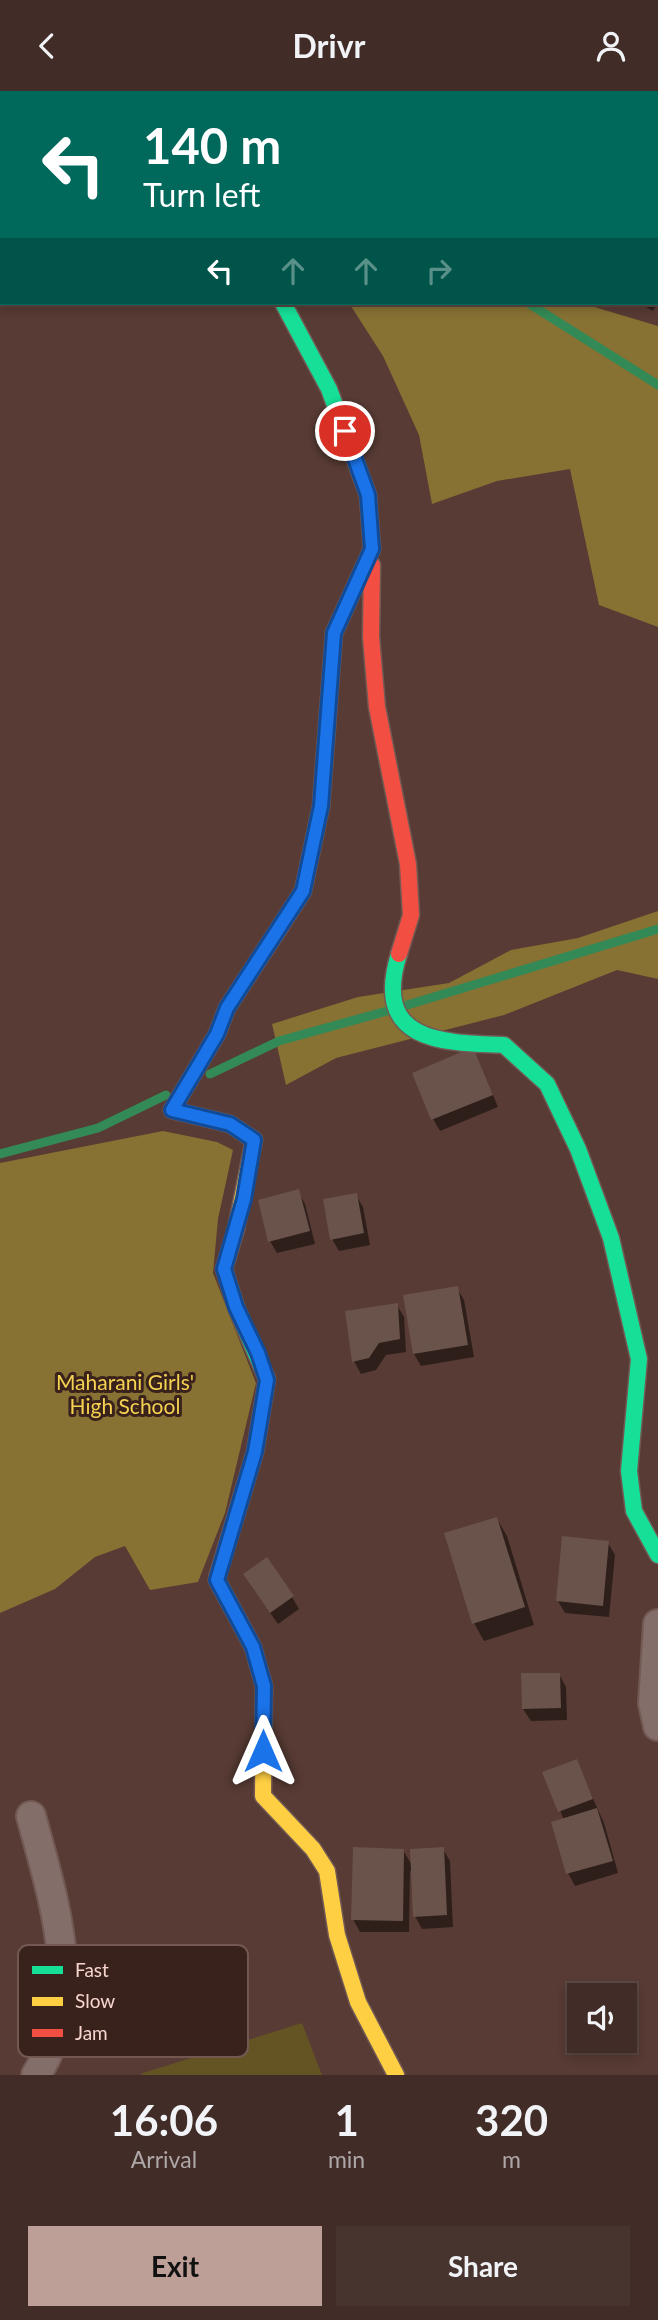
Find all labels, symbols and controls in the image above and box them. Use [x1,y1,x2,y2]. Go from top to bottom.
text: Drivr [293,26,365,65]
icon: back [28,27,66,65]
icon: person [592,27,630,65]
text: 140 m [143,116,281,174]
icon: left [28,119,119,210]
text: Turn left [143,175,260,214]
icon: left [201,252,239,290]
icon: ahead [274,252,312,290]
icon: ahead [347,252,385,290]
icon: right [420,252,458,290]
pin [315,401,375,461]
icon: arrive [326,412,364,450]
park label: Maharani Girls' High School [56,1369,194,1418]
position arrow [226,1714,300,1788]
legend [18,1945,248,2057]
text: Fast [75,1958,109,1981]
map controls [567,1983,637,2053]
button: sound [567,1983,637,2053]
text: Slow [75,1989,115,2012]
text: Jam [75,2021,108,2044]
text: 16:06 [110,2095,218,2145]
text: 1 [334,2095,359,2145]
text: 320 [475,2095,548,2145]
text: Arrival [131,2145,197,2173]
text: min [328,2145,365,2173]
text: m [502,2145,521,2173]
button: Exit [28,2226,322,2306]
button: Share [336,2226,630,2306]

